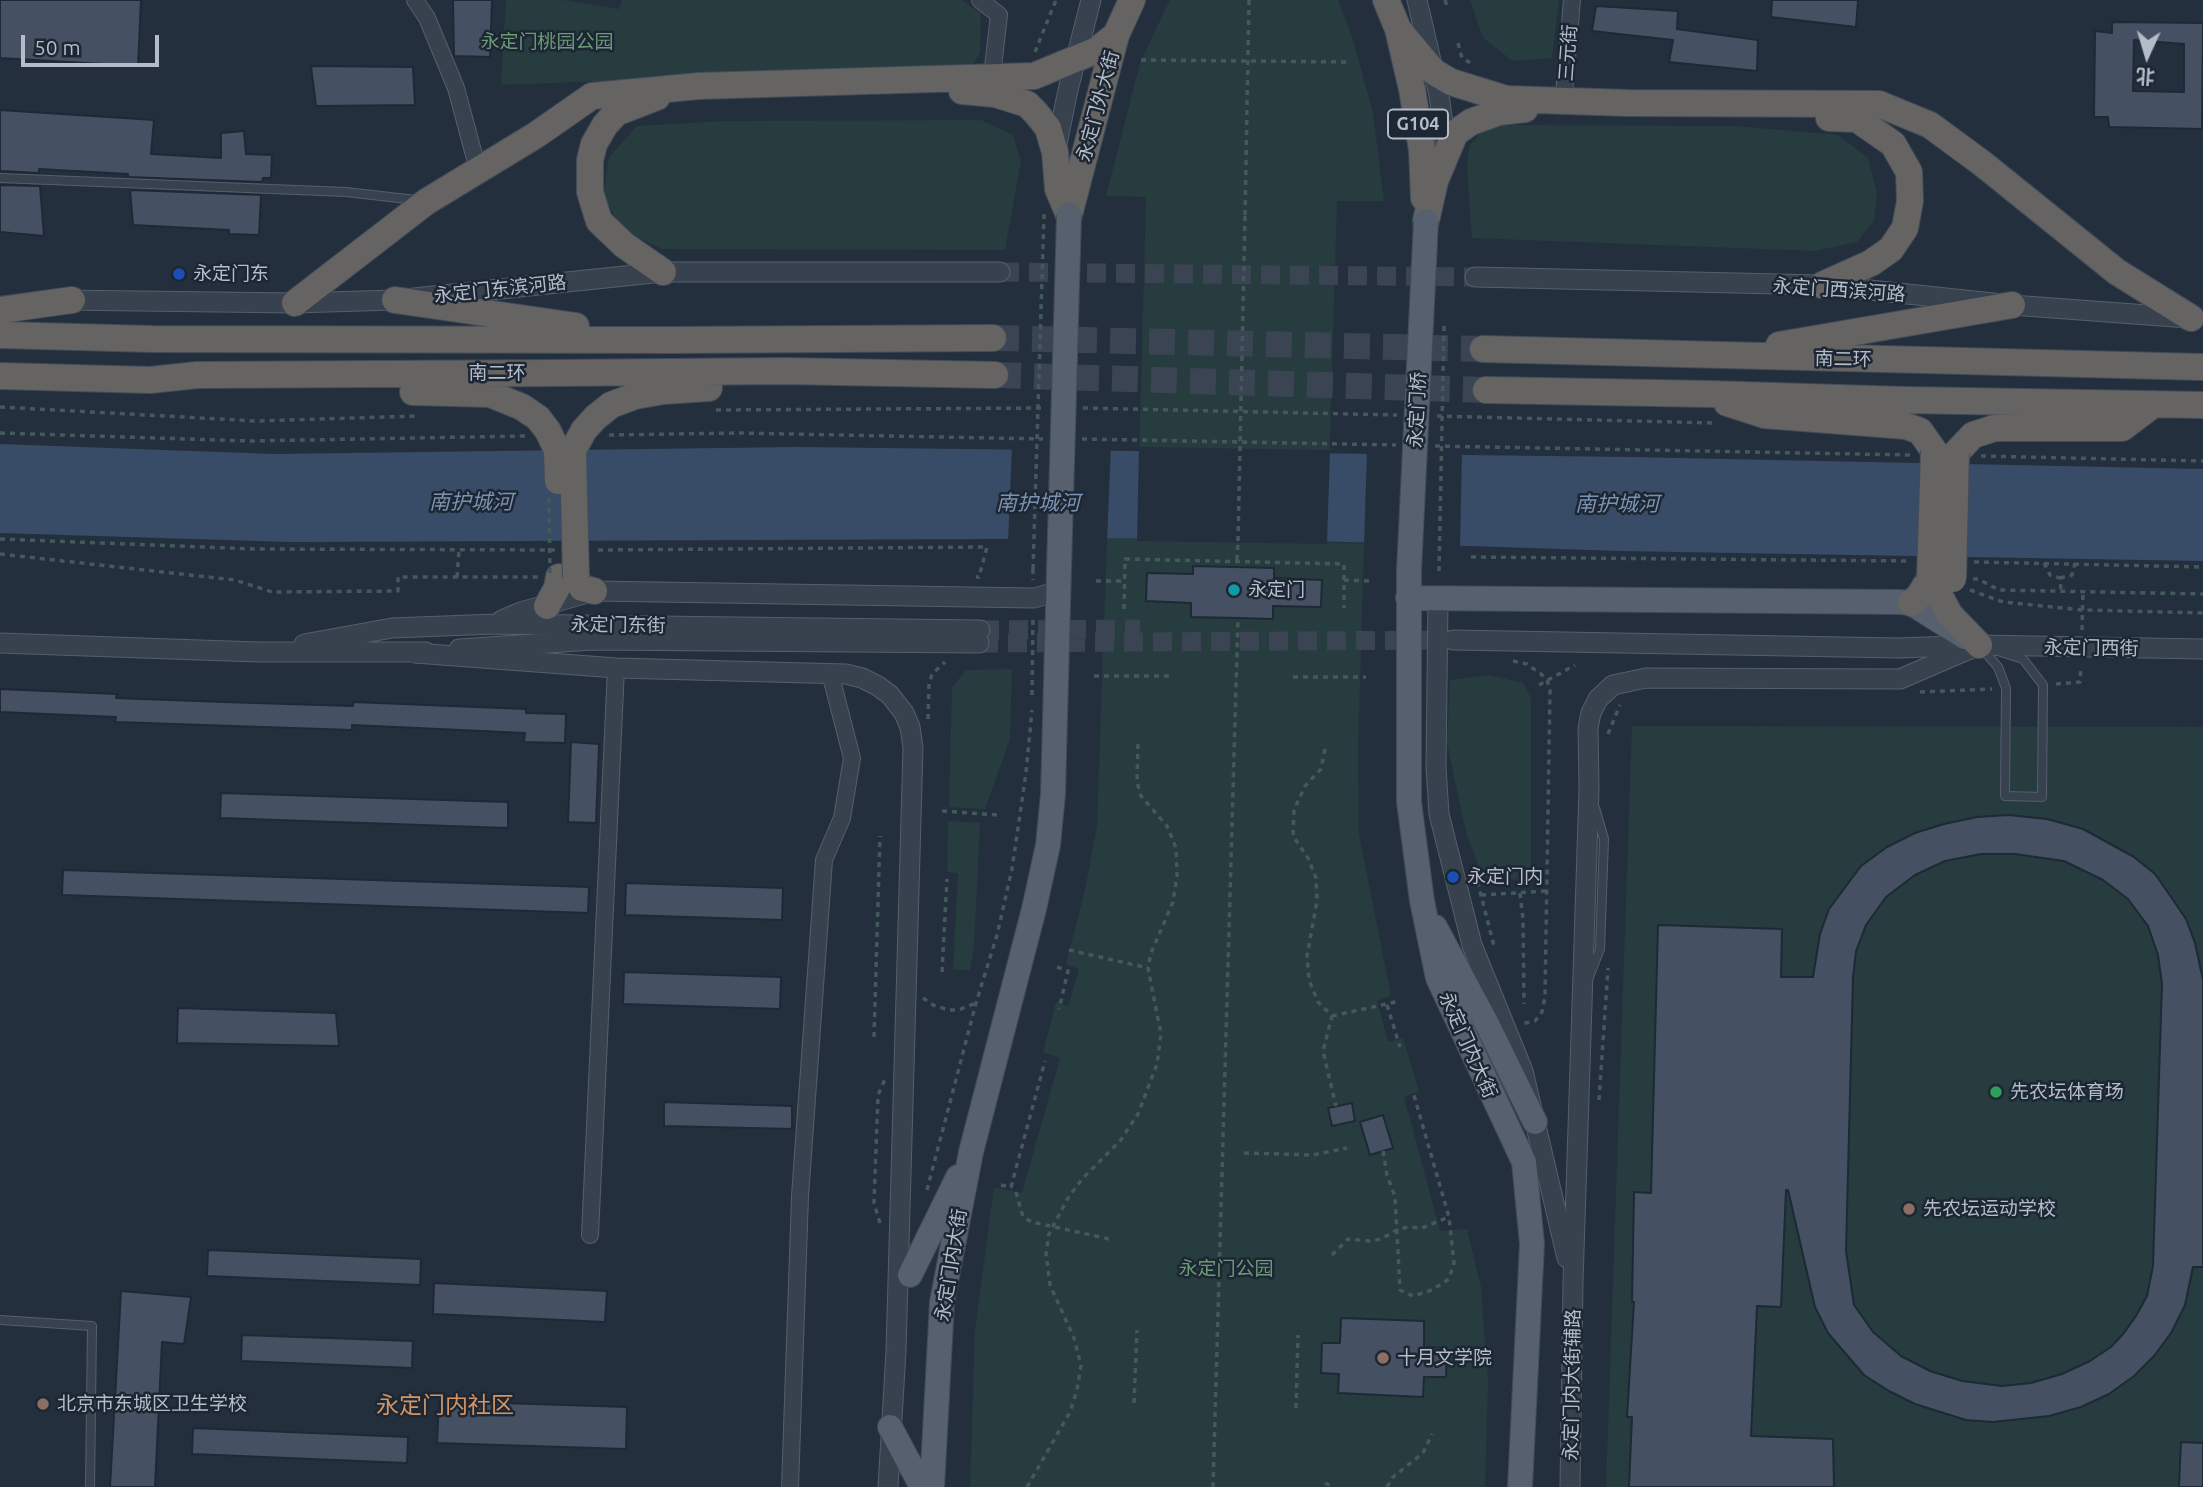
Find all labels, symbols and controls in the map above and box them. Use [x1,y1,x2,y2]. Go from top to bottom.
scale bar [24,21,163,65]
north arrow [2112,21,2182,91]
street label: 三元街 [1555,24,1581,82]
park label: 永定门桃园公园 [481,31,613,53]
text: 50 m [34,35,81,59]
street label: 永定门外大街 [1072,48,1124,164]
text: 北 [2135,65,2156,89]
road number: G104 [1388,110,1448,139]
place label: 永定门东 [193,263,269,285]
marker: 永定门东 [171,266,187,282]
street label: 永定门东滨河路 [433,271,567,307]
street label: 永定门西滨河路 [1772,274,1906,306]
street label: 南二环 [1814,347,1872,371]
street label: 南二环 [469,362,525,384]
street label: 永定门桥 [1404,371,1430,449]
water label: 南护城河 [429,489,513,515]
water label: 南护城河 [996,490,1080,516]
water label: 南护城河 [1575,491,1659,517]
place label: 永定门 [1248,579,1305,601]
marker: 永定门 [1226,582,1242,598]
street label: 永定门东街 [570,613,666,637]
street label: 永定门西街 [2043,636,2139,660]
place label: 永定门内 [1467,866,1543,888]
marker: 永定门内 [1445,869,1461,885]
street label: 永定门内大街 [1434,988,1502,1102]
place label: 先农坛体育场 [2010,1081,2124,1103]
marker: 先农坛体育场 [1988,1084,2004,1100]
place label: 先农坛运动学校 [1923,1198,2056,1220]
marker: 先农坛运动学校 [1901,1201,1917,1217]
street label: 永定门内大街 [931,1207,971,1323]
park label: 永定门公园 [1179,1258,1273,1280]
street label: 永定门内大街辅路 [1559,1309,1585,1461]
place label: 十月文学院 [1397,1347,1492,1369]
marker: 十月文学院 [1375,1350,1391,1366]
district label: 永定门内社区 [376,1391,514,1419]
place label: 北京市东城区卫生学校 [57,1393,247,1415]
marker: 北京市东城区卫生学校 [35,1396,51,1412]

